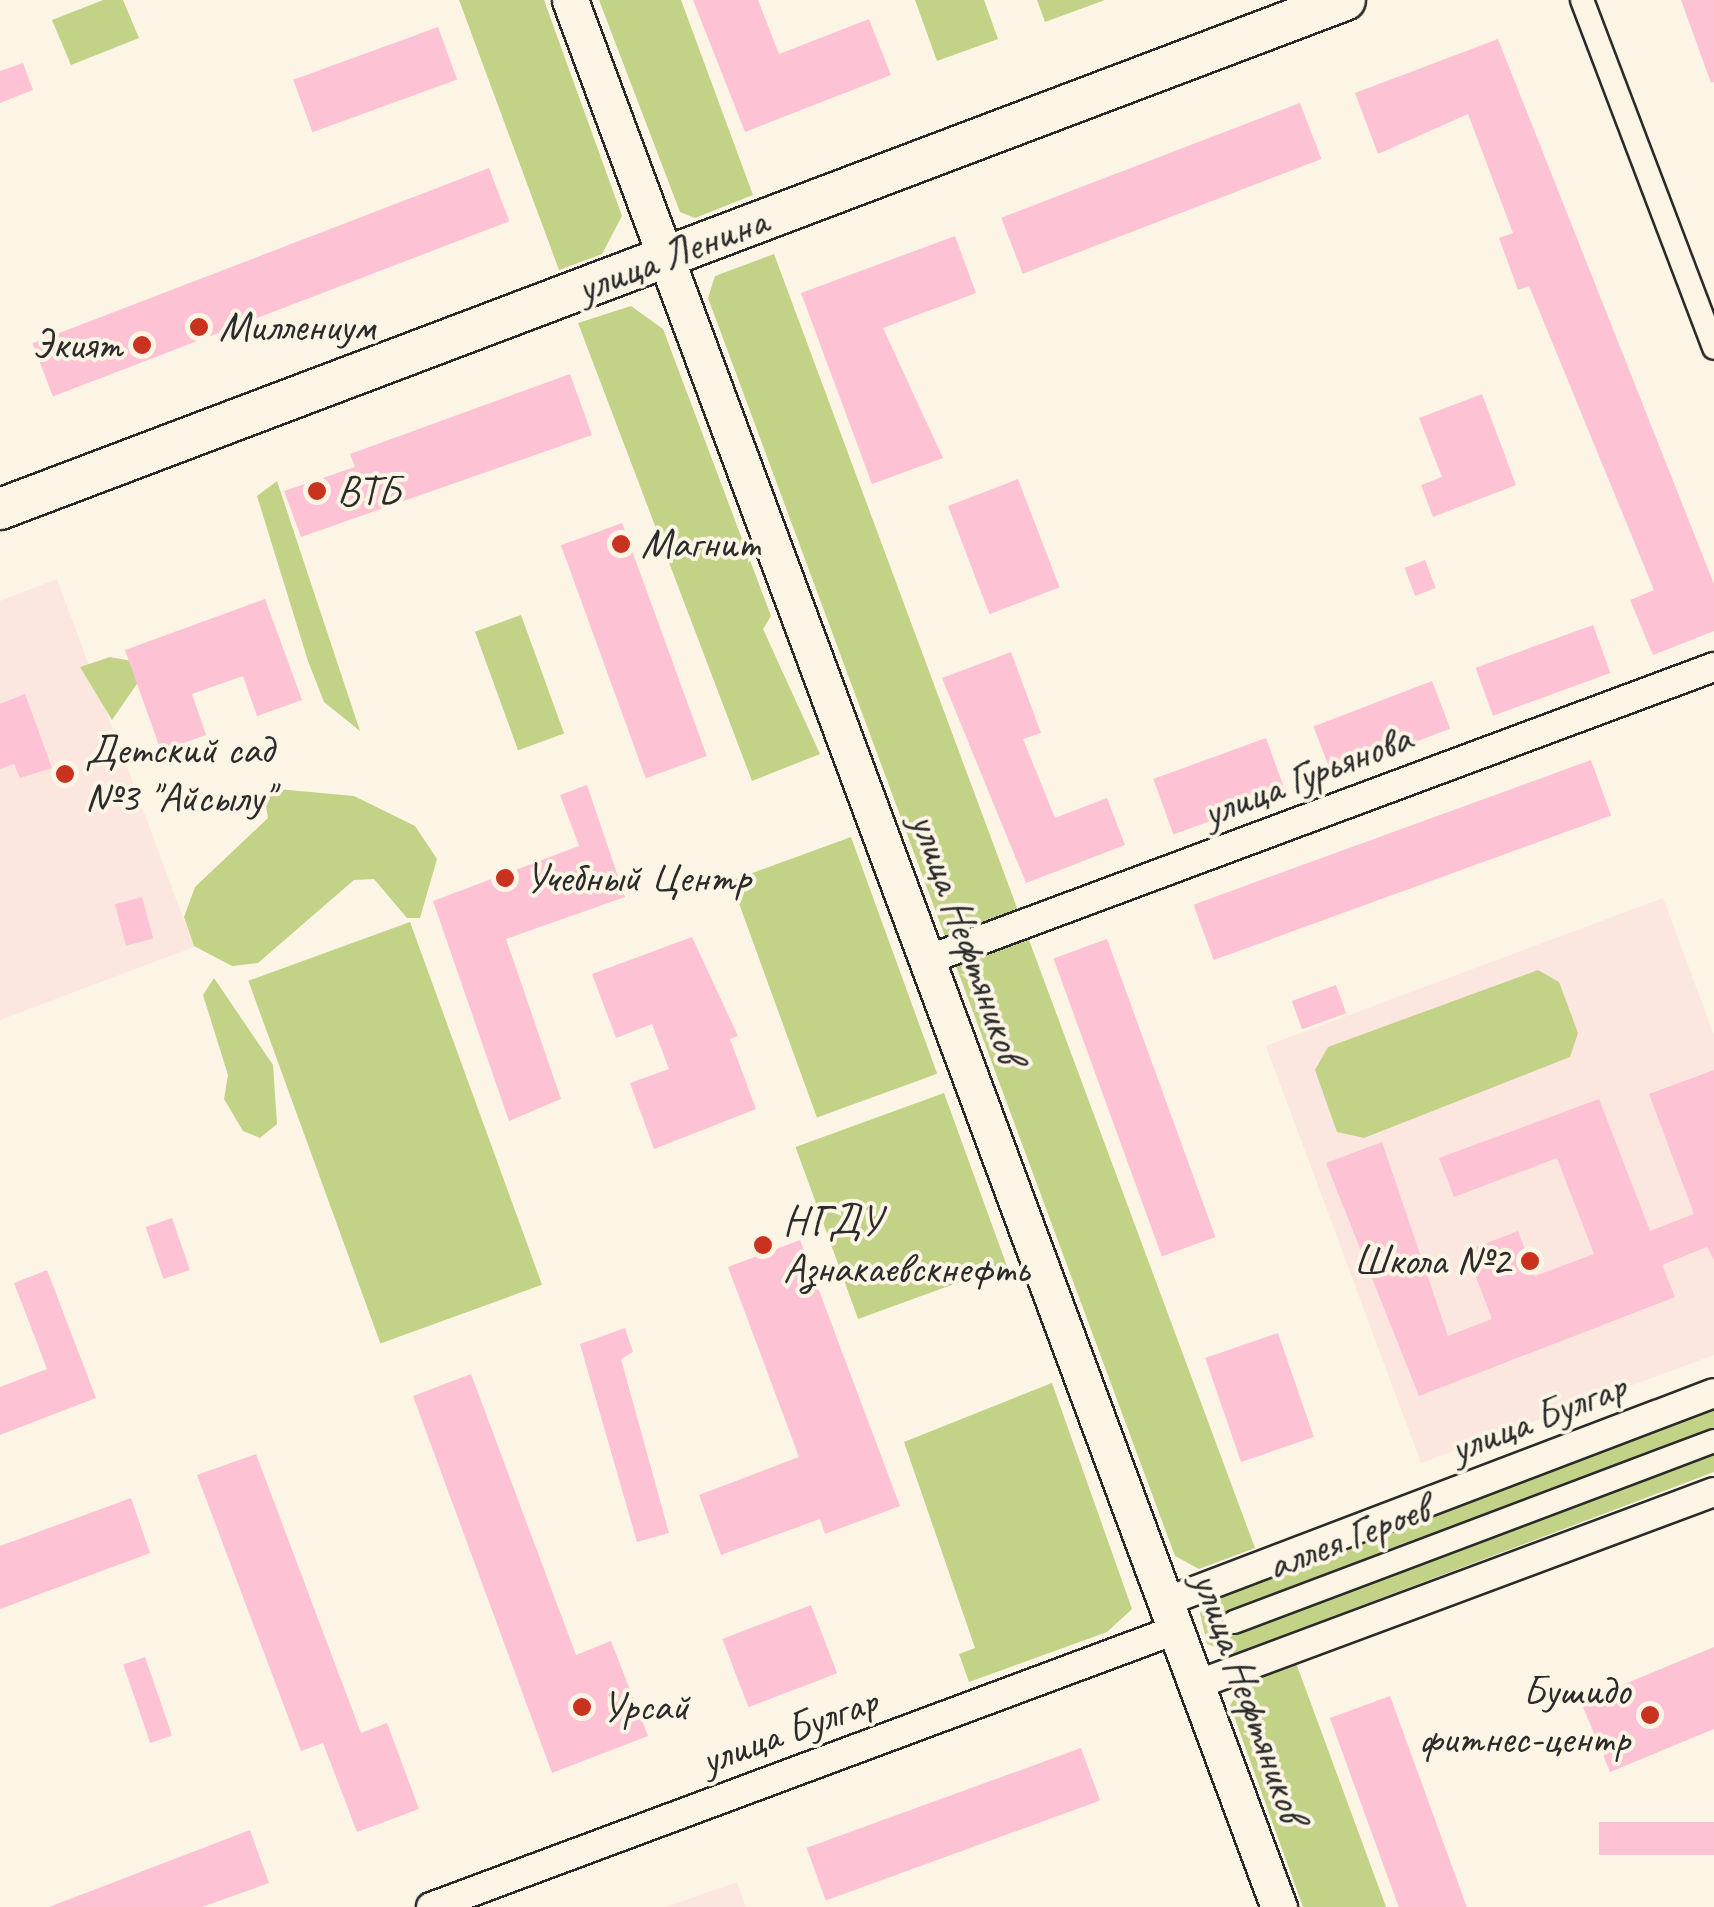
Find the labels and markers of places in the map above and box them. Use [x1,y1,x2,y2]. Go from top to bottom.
place label: Миллениум [219,302,375,352]
marker: Миллениум [188,316,210,338]
place label: Экият [32,320,122,370]
marker: Экият [131,334,153,356]
place label: ВТБ [337,466,400,516]
marker: ВТБ [306,480,328,502]
place label: Магнит [641,519,760,569]
marker: Магнит [610,533,632,555]
place label: Детский сад №3 "Айсылу" [85,725,273,824]
marker: Детский сад №3 "Айсылу" [54,763,76,785]
place label: Учебный Центр [525,853,750,903]
marker: Учебный Центр [494,867,516,889]
place label: НГДУ Азнакаевскнефть [783,1196,1029,1294]
marker: НГДУ Азнакаевскнефть [752,1234,774,1256]
place label: Школа №2 [1354,1236,1510,1286]
marker: Школа №2 [1519,1250,1541,1272]
place label: Бушидо фитнес-центр [1419,1666,1630,1764]
place label: Урсай [602,1682,689,1732]
marker: Урсай [571,1696,593,1718]
marker: Бушидо фитнес-центр [1639,1704,1661,1726]

